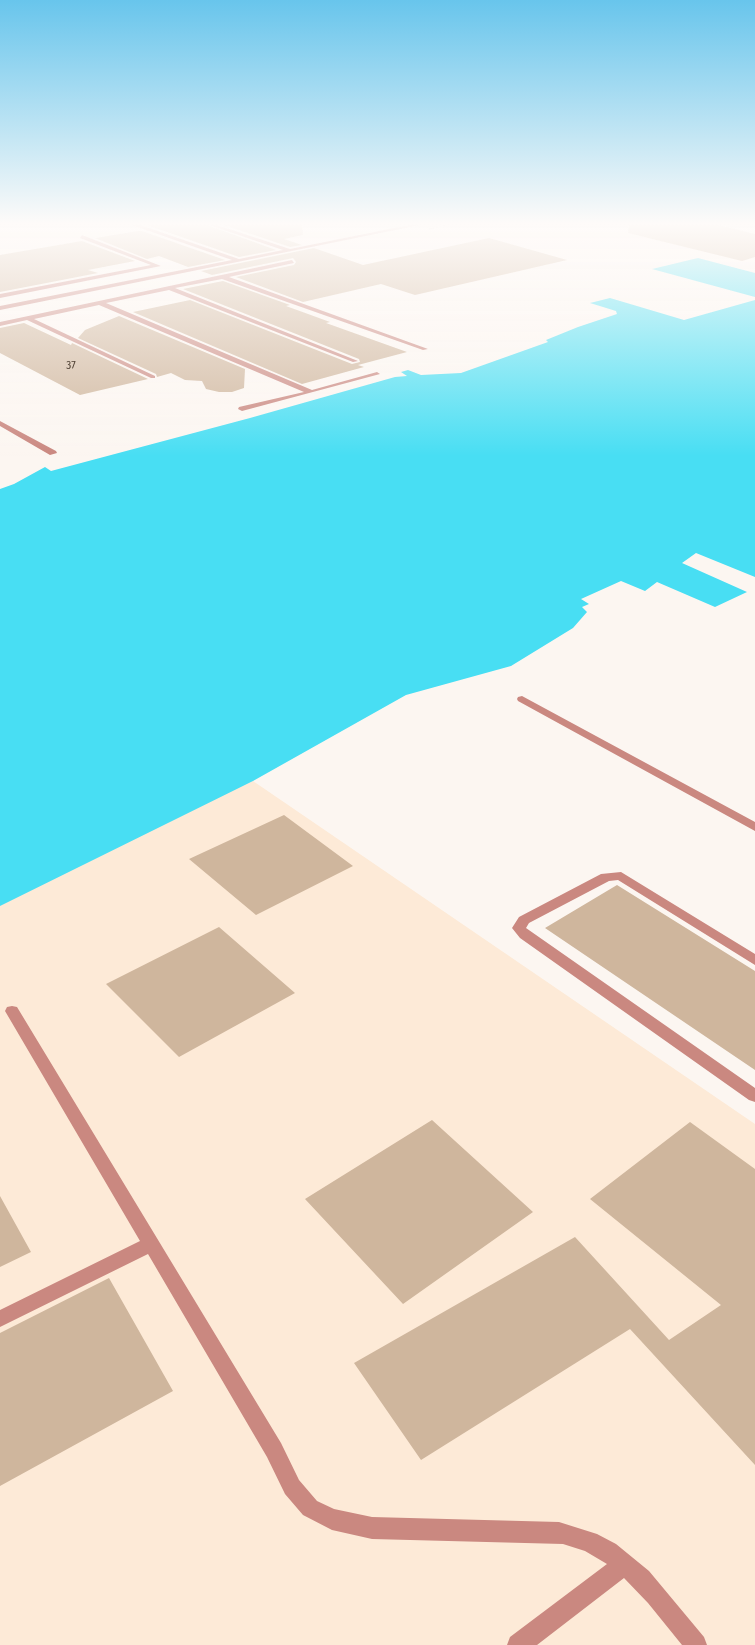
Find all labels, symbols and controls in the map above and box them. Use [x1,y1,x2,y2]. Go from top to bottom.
house number: 37 [66,359,76,373]

